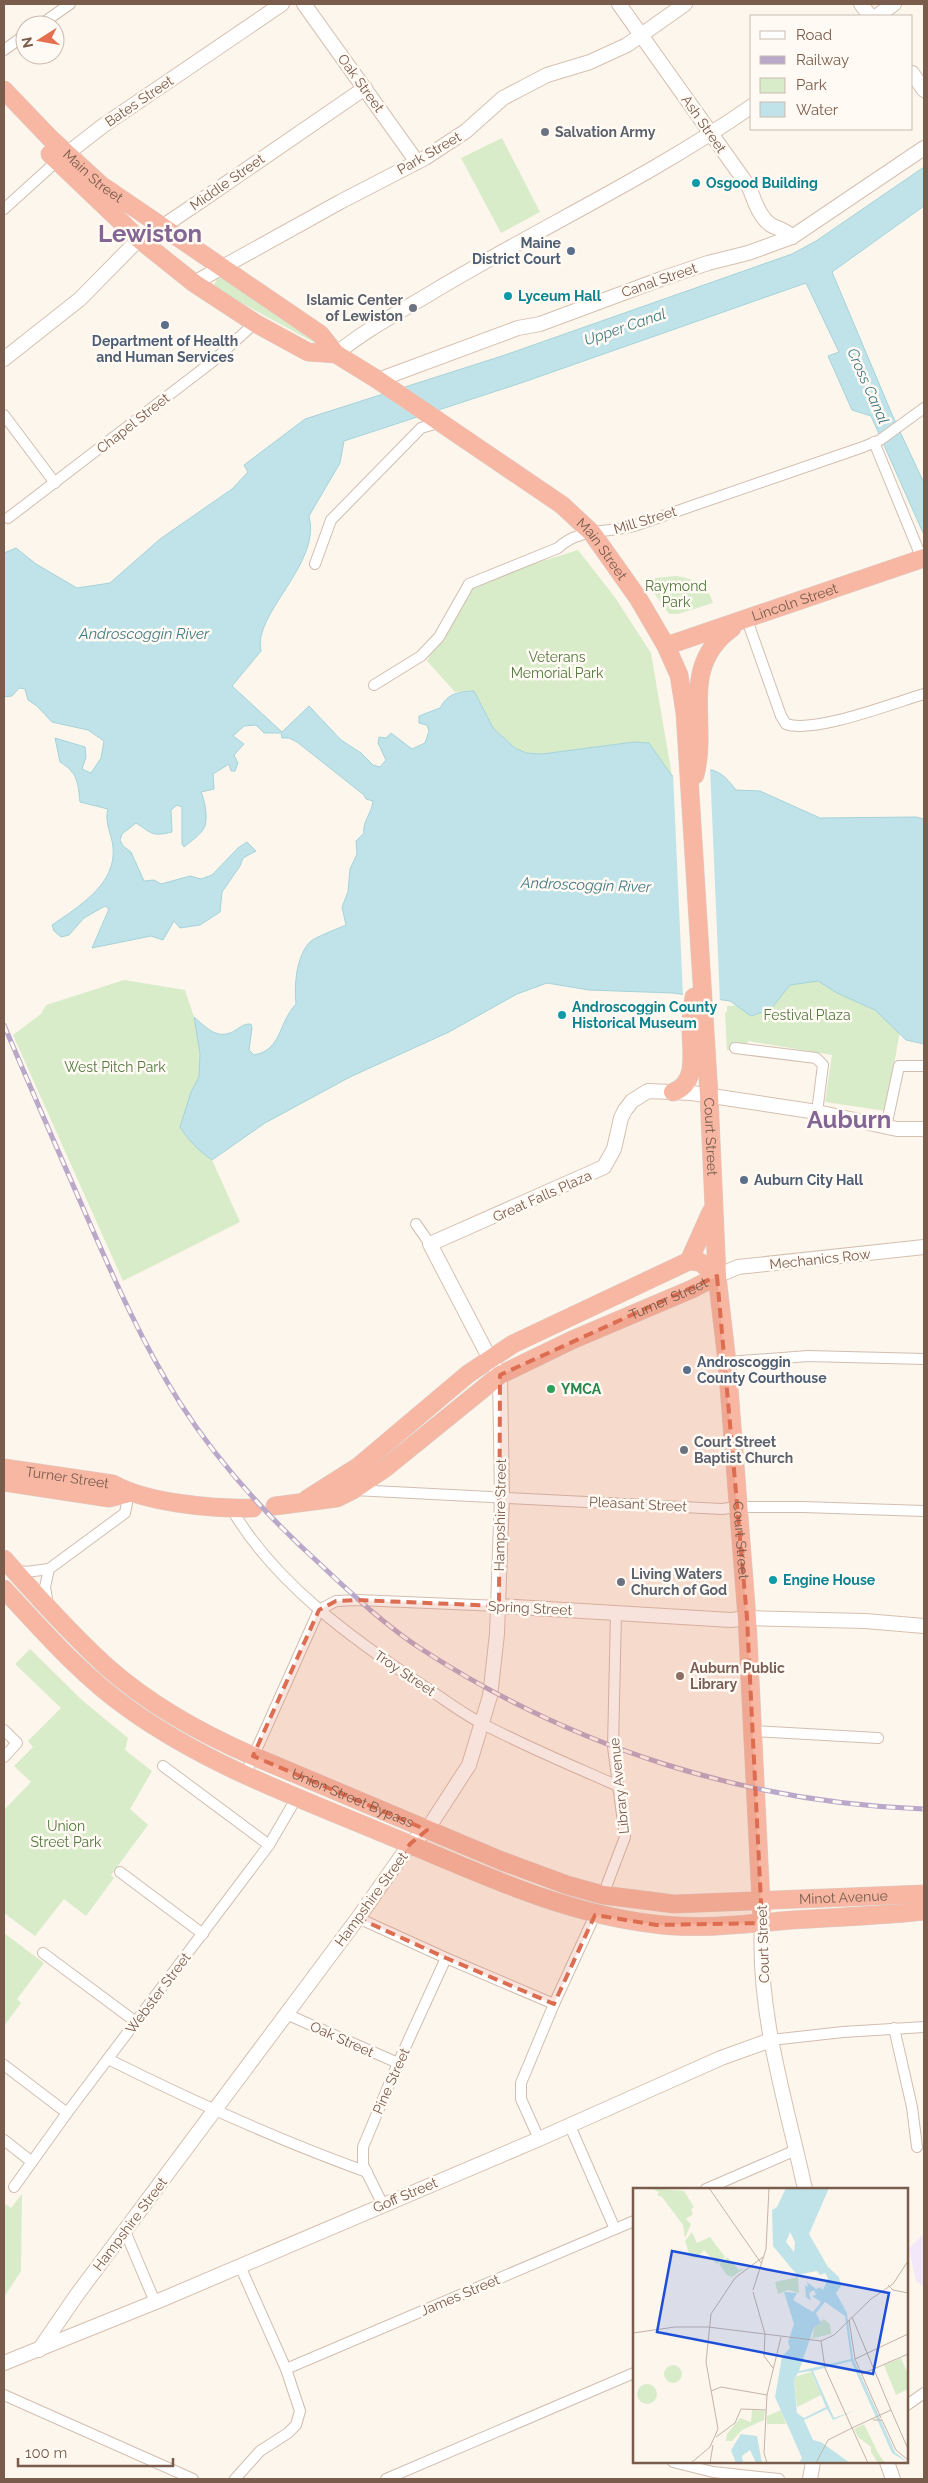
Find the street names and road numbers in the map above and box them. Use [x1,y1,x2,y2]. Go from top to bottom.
street label: Oak Street [335,51,388,115]
street label: Bates Street [102,72,176,130]
street label: Ash Street [678,92,730,156]
street label: Park Street [394,128,464,178]
street label: Main Street [60,146,126,206]
street label: Middle Street [187,150,268,214]
street label: Canal Street [619,260,699,300]
street label: Chapel Street [93,389,173,456]
street label: Mill Street [612,503,679,537]
street label: Main Street [573,515,631,583]
street label: Lincoln Street [750,580,840,624]
street label: Court Street [701,1097,721,1176]
street label: Great Falls Plaza [490,1167,594,1225]
street label: Mechanics Row [769,1246,872,1272]
street label: Turner Street [627,1274,711,1323]
street label: Hampshire Street [491,1458,509,1571]
street label: Turner Street [25,1463,110,1491]
street label: Pleasant Street [589,1493,688,1515]
street label: Court Street [730,1501,752,1580]
street label: Spring Street [487,1598,573,1618]
street label: Troy Street [372,1647,439,1699]
street label: Library Avenue [606,1737,632,1835]
street label: Union Street Bypass [289,1765,416,1831]
street label: Hampshire Street [331,1848,411,1949]
street label: Minot Avenue [799,1887,888,1907]
street label: Court Street [754,1904,772,1983]
street label: Webster Street [122,1949,194,2037]
street label: Oak Street [308,2018,377,2060]
street label: Pine Street [369,2045,413,2116]
street label: Hampshire Street [90,2174,170,2274]
street label: Goff Street [370,2174,440,2216]
street label: James Street [418,2271,502,2319]

